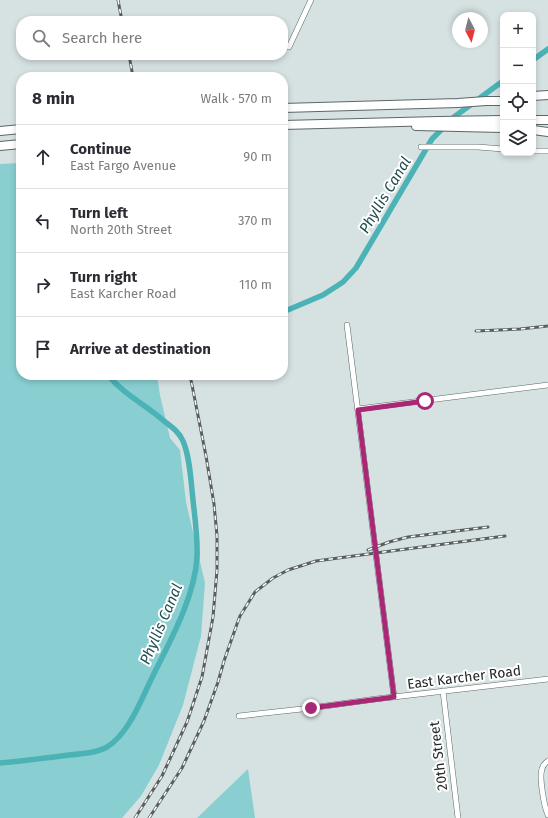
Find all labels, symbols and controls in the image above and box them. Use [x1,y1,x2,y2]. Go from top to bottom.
north arrow [452,12,488,48]
map controls [500,12,536,156]
button: + [500,12,536,48]
search box [16,16,288,60]
icon: search [30,27,52,49]
text: Search here [62,29,142,47]
button: − [500,48,536,84]
button: locate [500,84,536,120]
text: 8 min [32,88,75,109]
text: Walk · 570 m [201,91,272,106]
button: layers [500,120,536,156]
text: Continue [70,140,131,158]
icon: ahead [32,146,54,168]
text: 90 m [243,149,272,164]
water label: Phyllis Canal [355,154,415,236]
text: East Fargo Avenue [70,158,176,173]
text: Turn left [70,204,128,222]
icon: left [32,210,54,232]
text: 370 m [238,213,272,228]
text: North 20th Street [70,222,172,237]
text: Turn right [70,268,137,286]
icon: right [32,274,54,296]
text: 110 m [239,277,272,292]
text: East Karcher Road [70,286,177,301]
icon: arrive [32,338,54,360]
text: Arrive at destination [70,340,211,358]
route start [416,392,434,410]
water label: Phyllis Canal [136,581,186,667]
street label: East Karcher Road [406,662,522,693]
route end [302,699,320,717]
street label: 20th Street [426,719,451,792]

